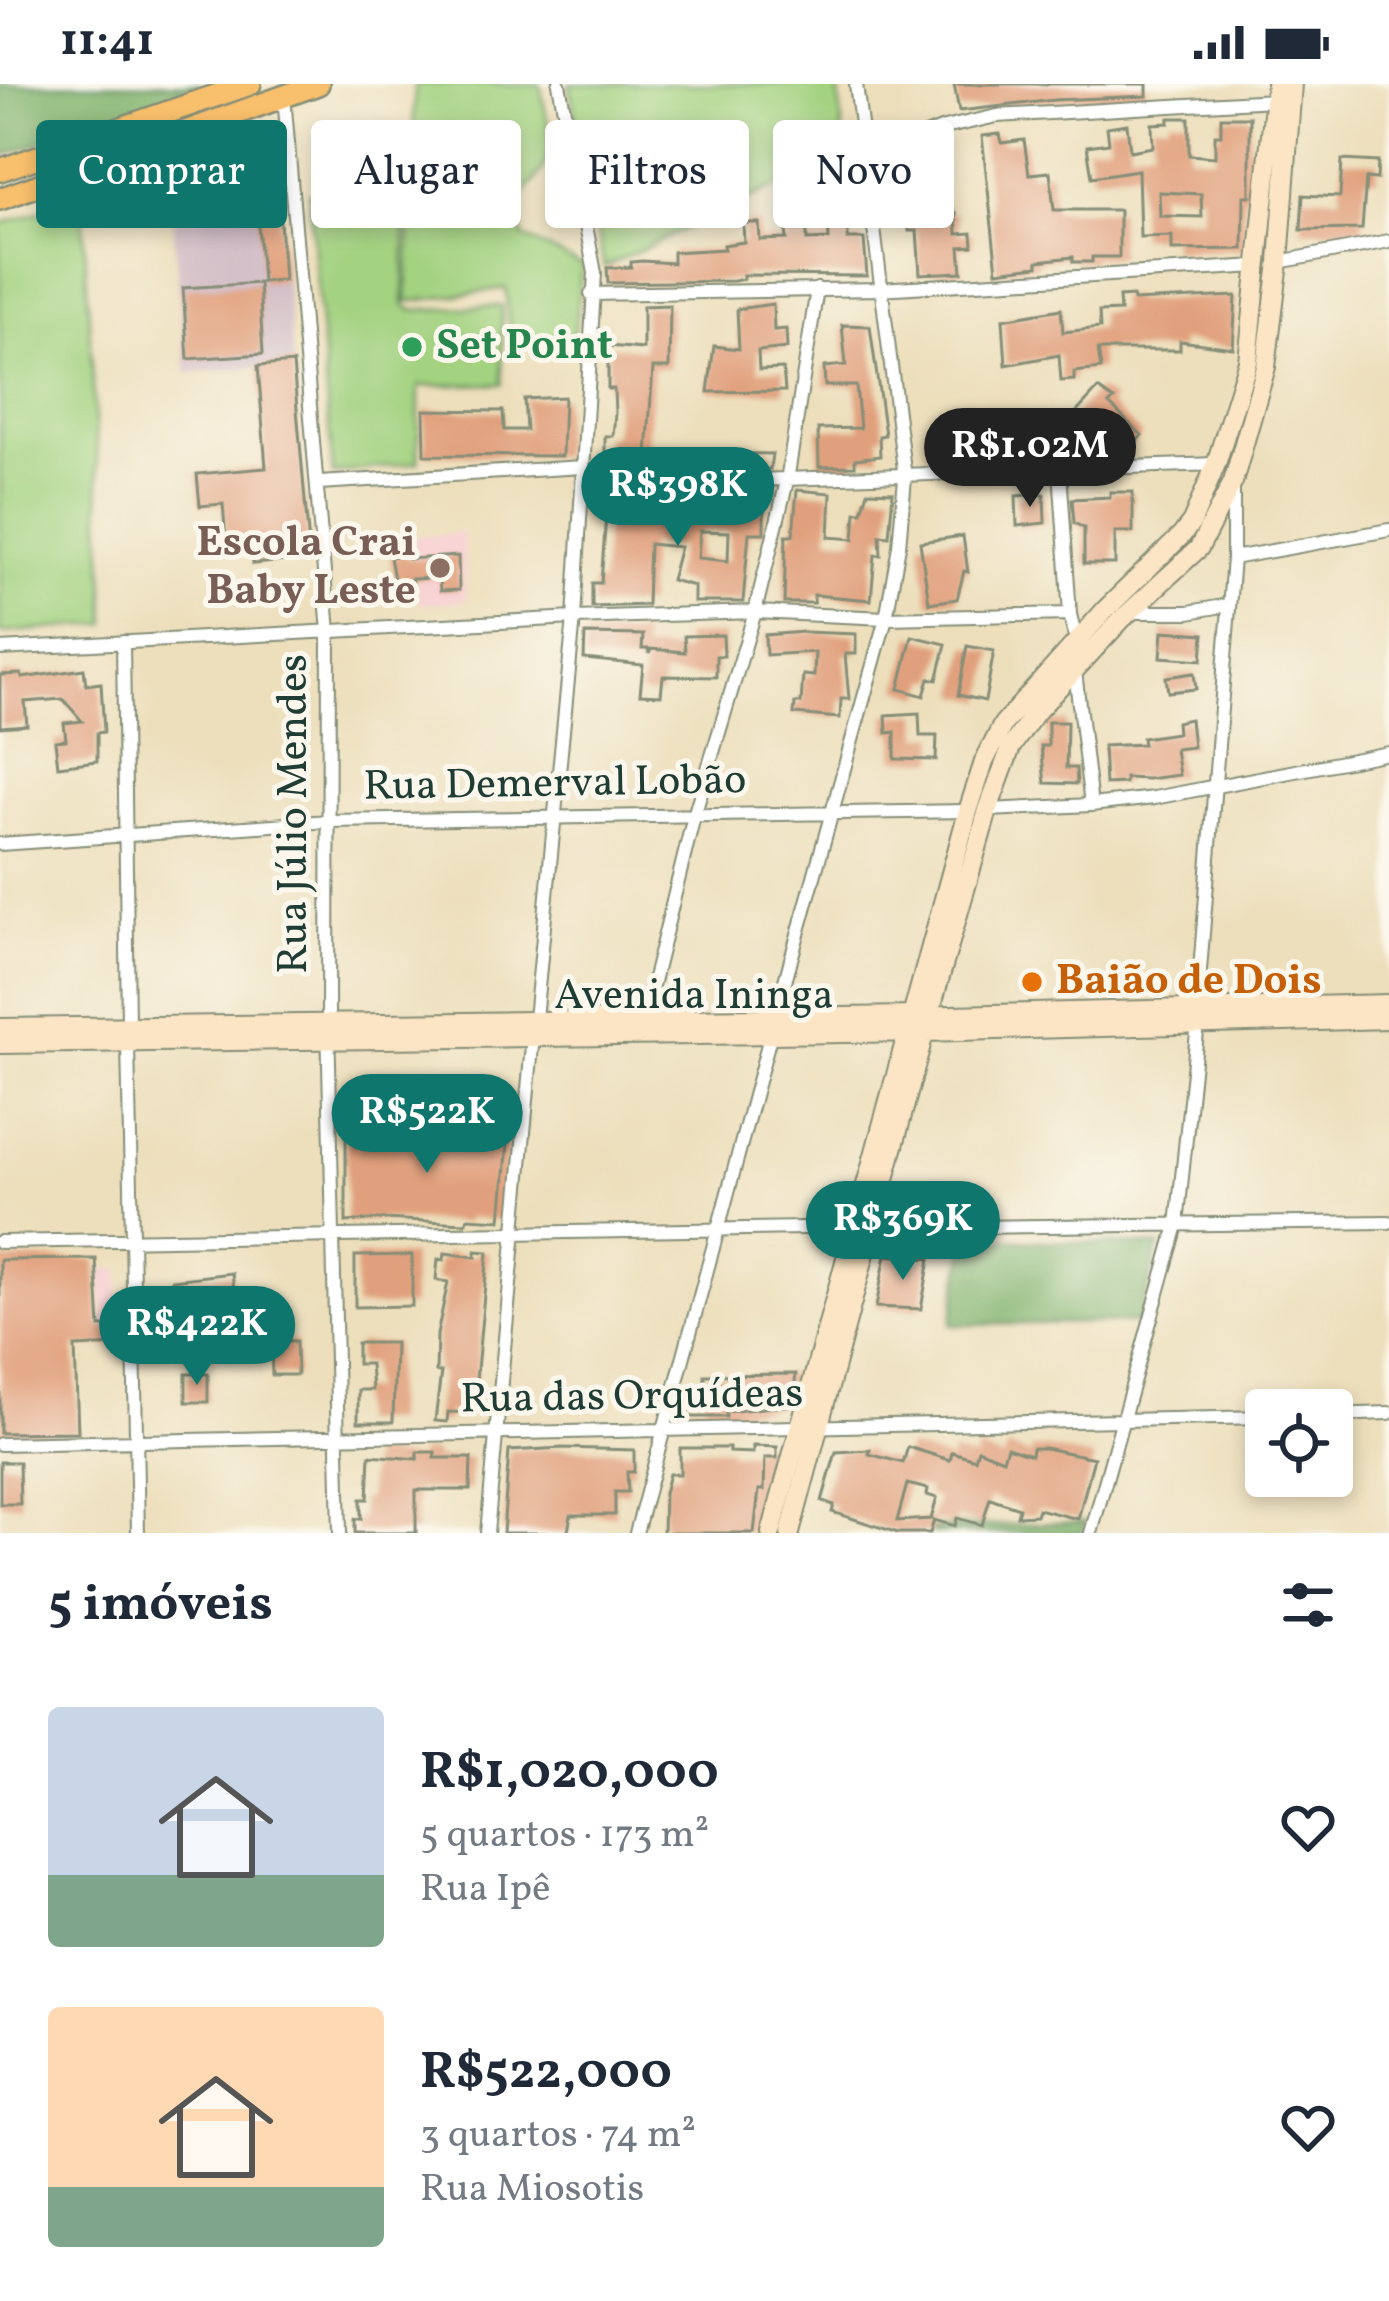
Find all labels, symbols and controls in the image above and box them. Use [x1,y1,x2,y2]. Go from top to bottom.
text: 11:41 [60,11,154,74]
chip: Comprar [36,120,287,228]
chip: Alugar [311,120,521,228]
chip: Filtros [545,120,749,228]
chip: Novo [773,120,954,228]
place label: Set Point [436,318,613,377]
marker: Set Point [399,334,425,360]
pin: R$1.02M [919,408,1141,510]
text: R$1.02M [951,420,1109,474]
pin: R$398K [580,447,776,549]
text: R$398K [608,459,748,513]
place label: Escola Crai Baby Leste [197,515,416,622]
marker: Escola Crai Baby Leste [427,555,453,581]
street label: Rua Júlio Mendes [266,654,325,974]
street label: Rua Demerval Lobão [363,752,747,818]
place label: Baião de Dois [1056,953,1322,1012]
street label: Avenida Ininga [554,968,834,1027]
marker: Baião de Dois [1019,969,1045,995]
pin: R$522K [329,1074,525,1176]
text: R$522K [359,1086,495,1140]
pin: R$369K [805,1181,1001,1283]
text: R$369K [833,1193,973,1247]
pin: R$422K [99,1286,295,1388]
text: R$422K [126,1298,268,1352]
street label: Rua das Orquídeas [460,1366,804,1430]
map controls [1245,1389,1353,1497]
button: locate [1245,1389,1353,1497]
text: 5 imóveis [48,1570,273,1641]
icon: filters [1275,1572,1341,1638]
text: R$1,020,000 [420,1738,719,1809]
icon: home [144,1755,288,1899]
icon: heart [1275,1794,1341,1860]
text: 5 quartos · 173 m² [420,1809,709,1863]
text: Rua Ipê [420,1863,551,1917]
text: R$522,000 [420,2038,672,2109]
icon: home [144,2055,288,2199]
icon: heart [1275,2094,1341,2160]
text: 3 quartos · 74 m² [420,2109,696,2163]
text: Rua Miosotis [420,2163,644,2217]

